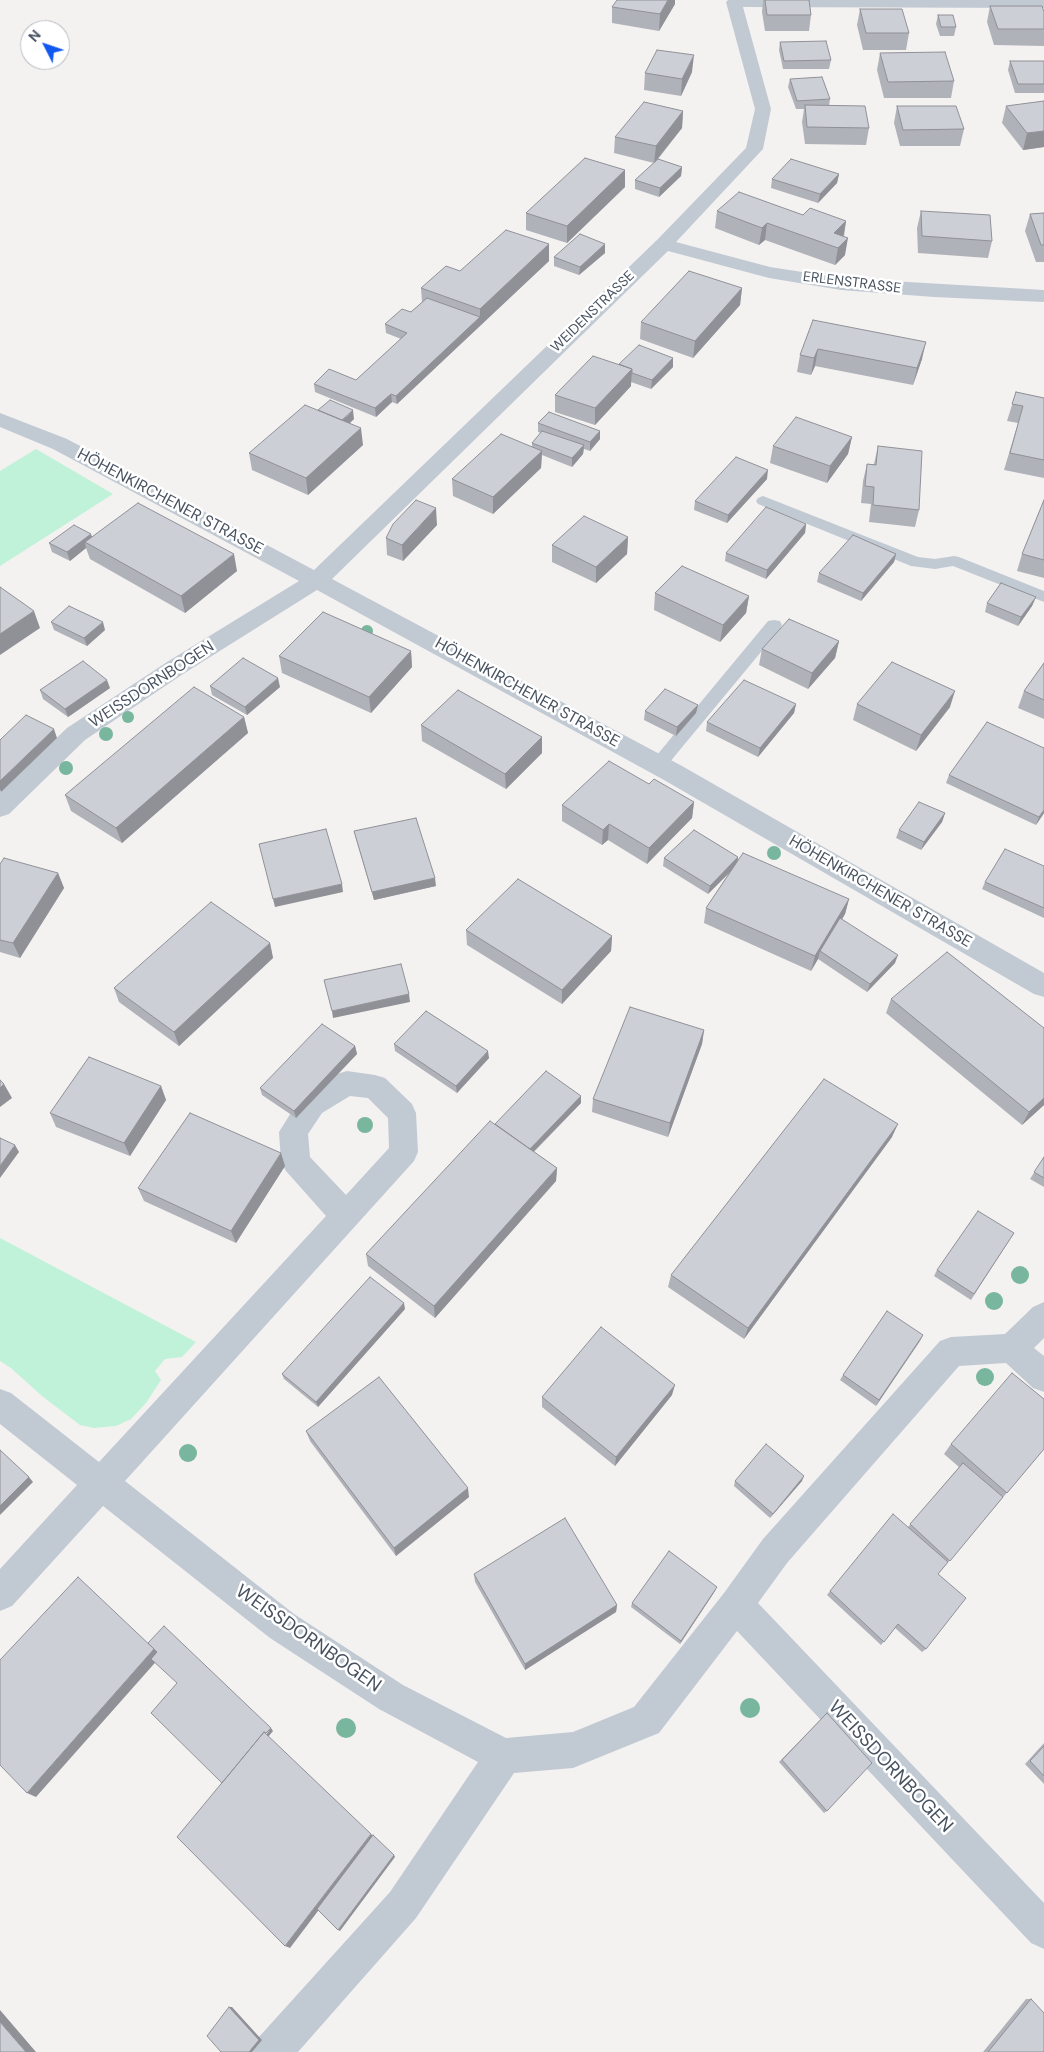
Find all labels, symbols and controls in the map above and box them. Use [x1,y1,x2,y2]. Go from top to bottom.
north arrow [20,20,70,70]
text: N [24,26,45,46]
street label: WEIDENSTRASSE [548,268,638,356]
street label: ERLENSTRASSE [802,269,902,297]
street label: HÖHENKIRCHENER STRASSE [74,445,266,559]
street label: HÖHENKIRCHENER STRASSE [431,634,623,752]
street label: WEISSDORNBOGEN [86,637,218,733]
street label: HÖHENKIRCHENER STRASSE [785,832,975,952]
street label: WEISSDORNBOGEN [231,1580,385,1698]
street label: WEISSDORNBOGEN [823,1696,957,1838]

